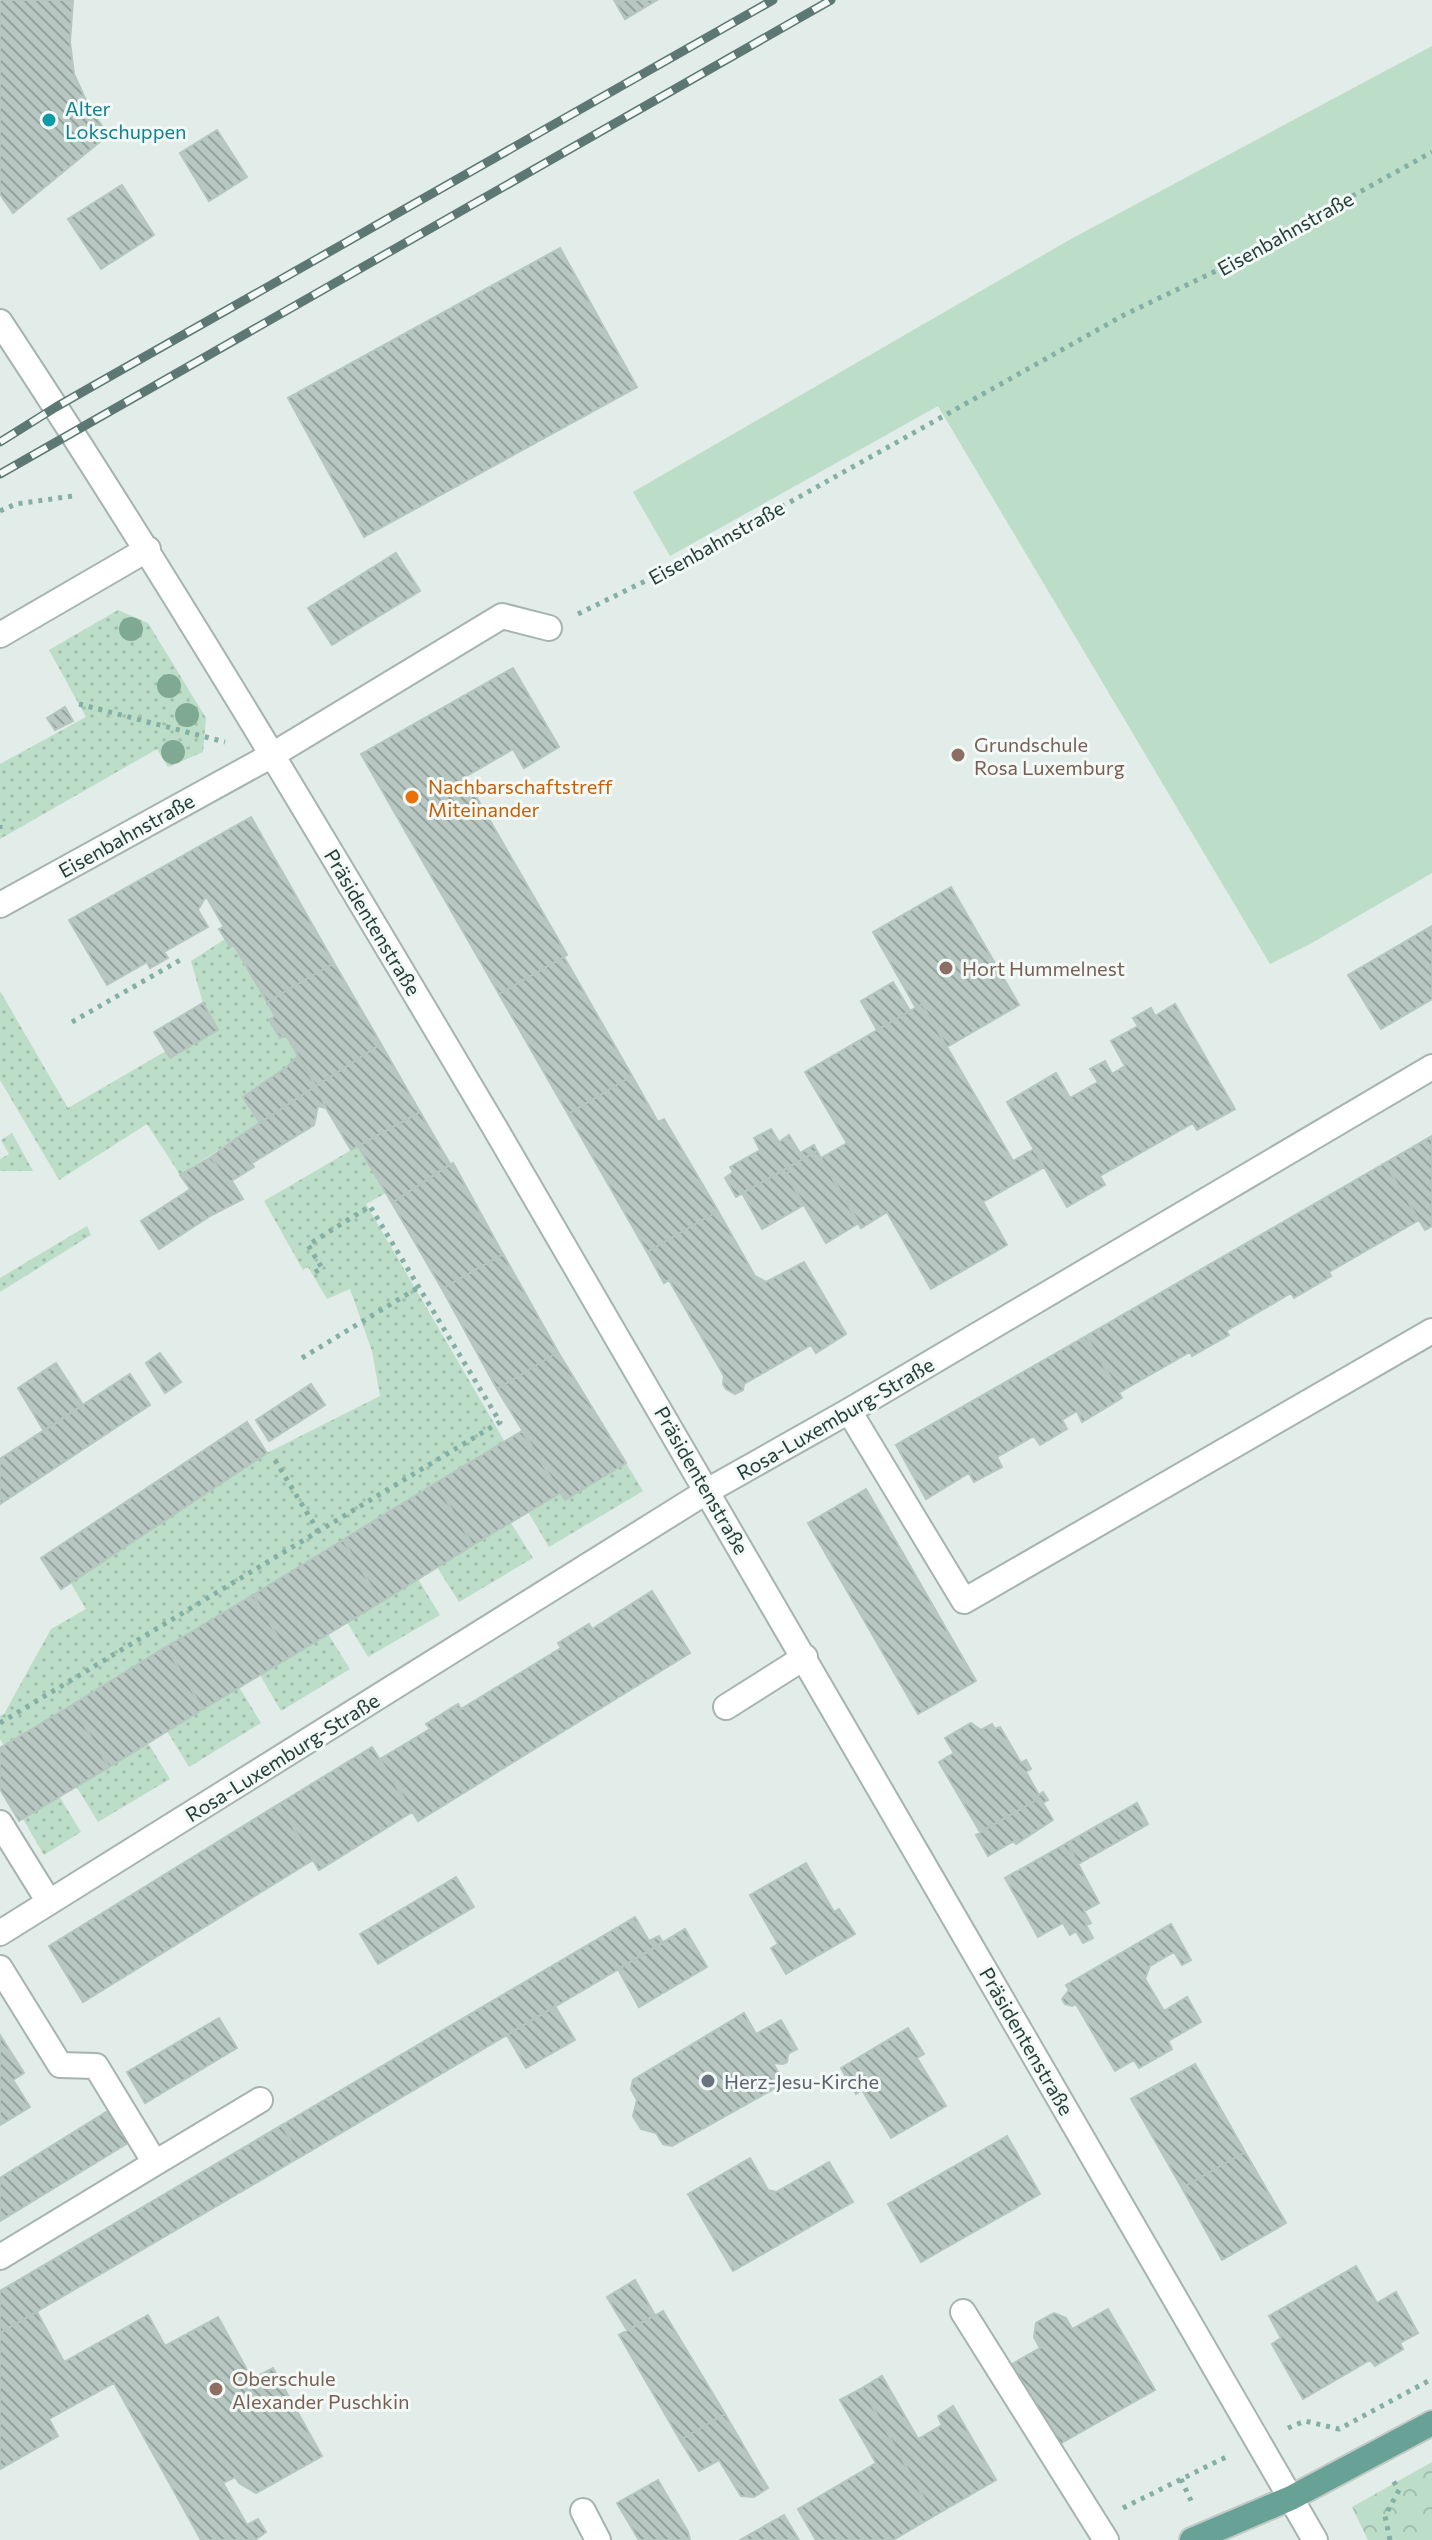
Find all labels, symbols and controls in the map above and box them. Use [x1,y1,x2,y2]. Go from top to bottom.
place label: Alter Lokschuppen [65,96,187,143]
marker: Alter Lokschuppen [40,111,58,129]
street label: Eisenbahnstraße [1213,186,1357,280]
street label: Eisenbahnstraße [644,495,788,589]
place label: Grundschule Rosa Luxemburg [974,732,1125,779]
marker: Grundschule Rosa Luxemburg [949,746,967,764]
place label: Nachbarschaftstreff Miteinander [428,774,613,821]
street label: Eisenbahnstraße [54,788,198,882]
marker: Nachbarschaftstreff Miteinander [403,788,421,806]
street label: Präsidentenstraße [320,844,426,1000]
place label: Hort Hummelnest [962,956,1125,980]
marker: Hort Hummelnest [937,959,955,977]
street label: Rosa-Luxemburg-Straße [732,1352,938,1484]
street label: Präsidentenstraße [650,1402,754,1558]
street label: Rosa-Luxemburg-Straße [181,1688,383,1826]
street label: Präsidentenstraße [975,1963,1079,2119]
place label: Herz-Jesu-Kirche [724,2069,879,2093]
marker: Herz-Jesu-Kirche [699,2072,717,2090]
place label: Oberschule Alexander Puschkin [232,2366,410,2413]
marker: Oberschule Alexander Puschkin [207,2380,225,2398]

